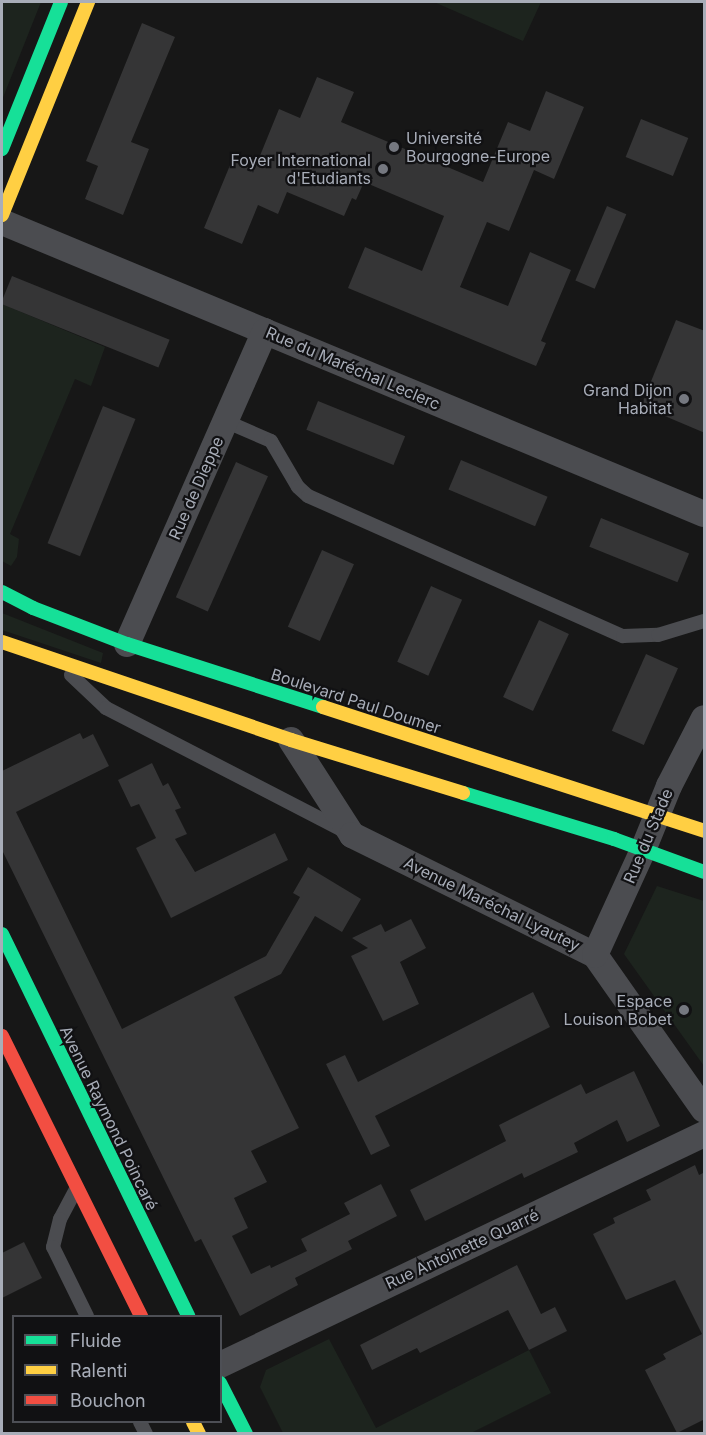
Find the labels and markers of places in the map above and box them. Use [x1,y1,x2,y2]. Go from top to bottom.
place label: Université Bourgogne-Europe [406,128,550,166]
marker: Université Bourgogne-Europe [387,140,401,154]
place label: Foyer International d'Etudiants [230,150,371,188]
marker: Foyer International d'Etudiants [376,162,390,176]
place label: Grand Dijon Habitat [583,380,672,418]
marker: Grand Dijon Habitat [677,392,691,406]
place label: Espace Louison Bobet [564,991,672,1029]
marker: Espace Louison Bobet [677,1003,691,1017]

